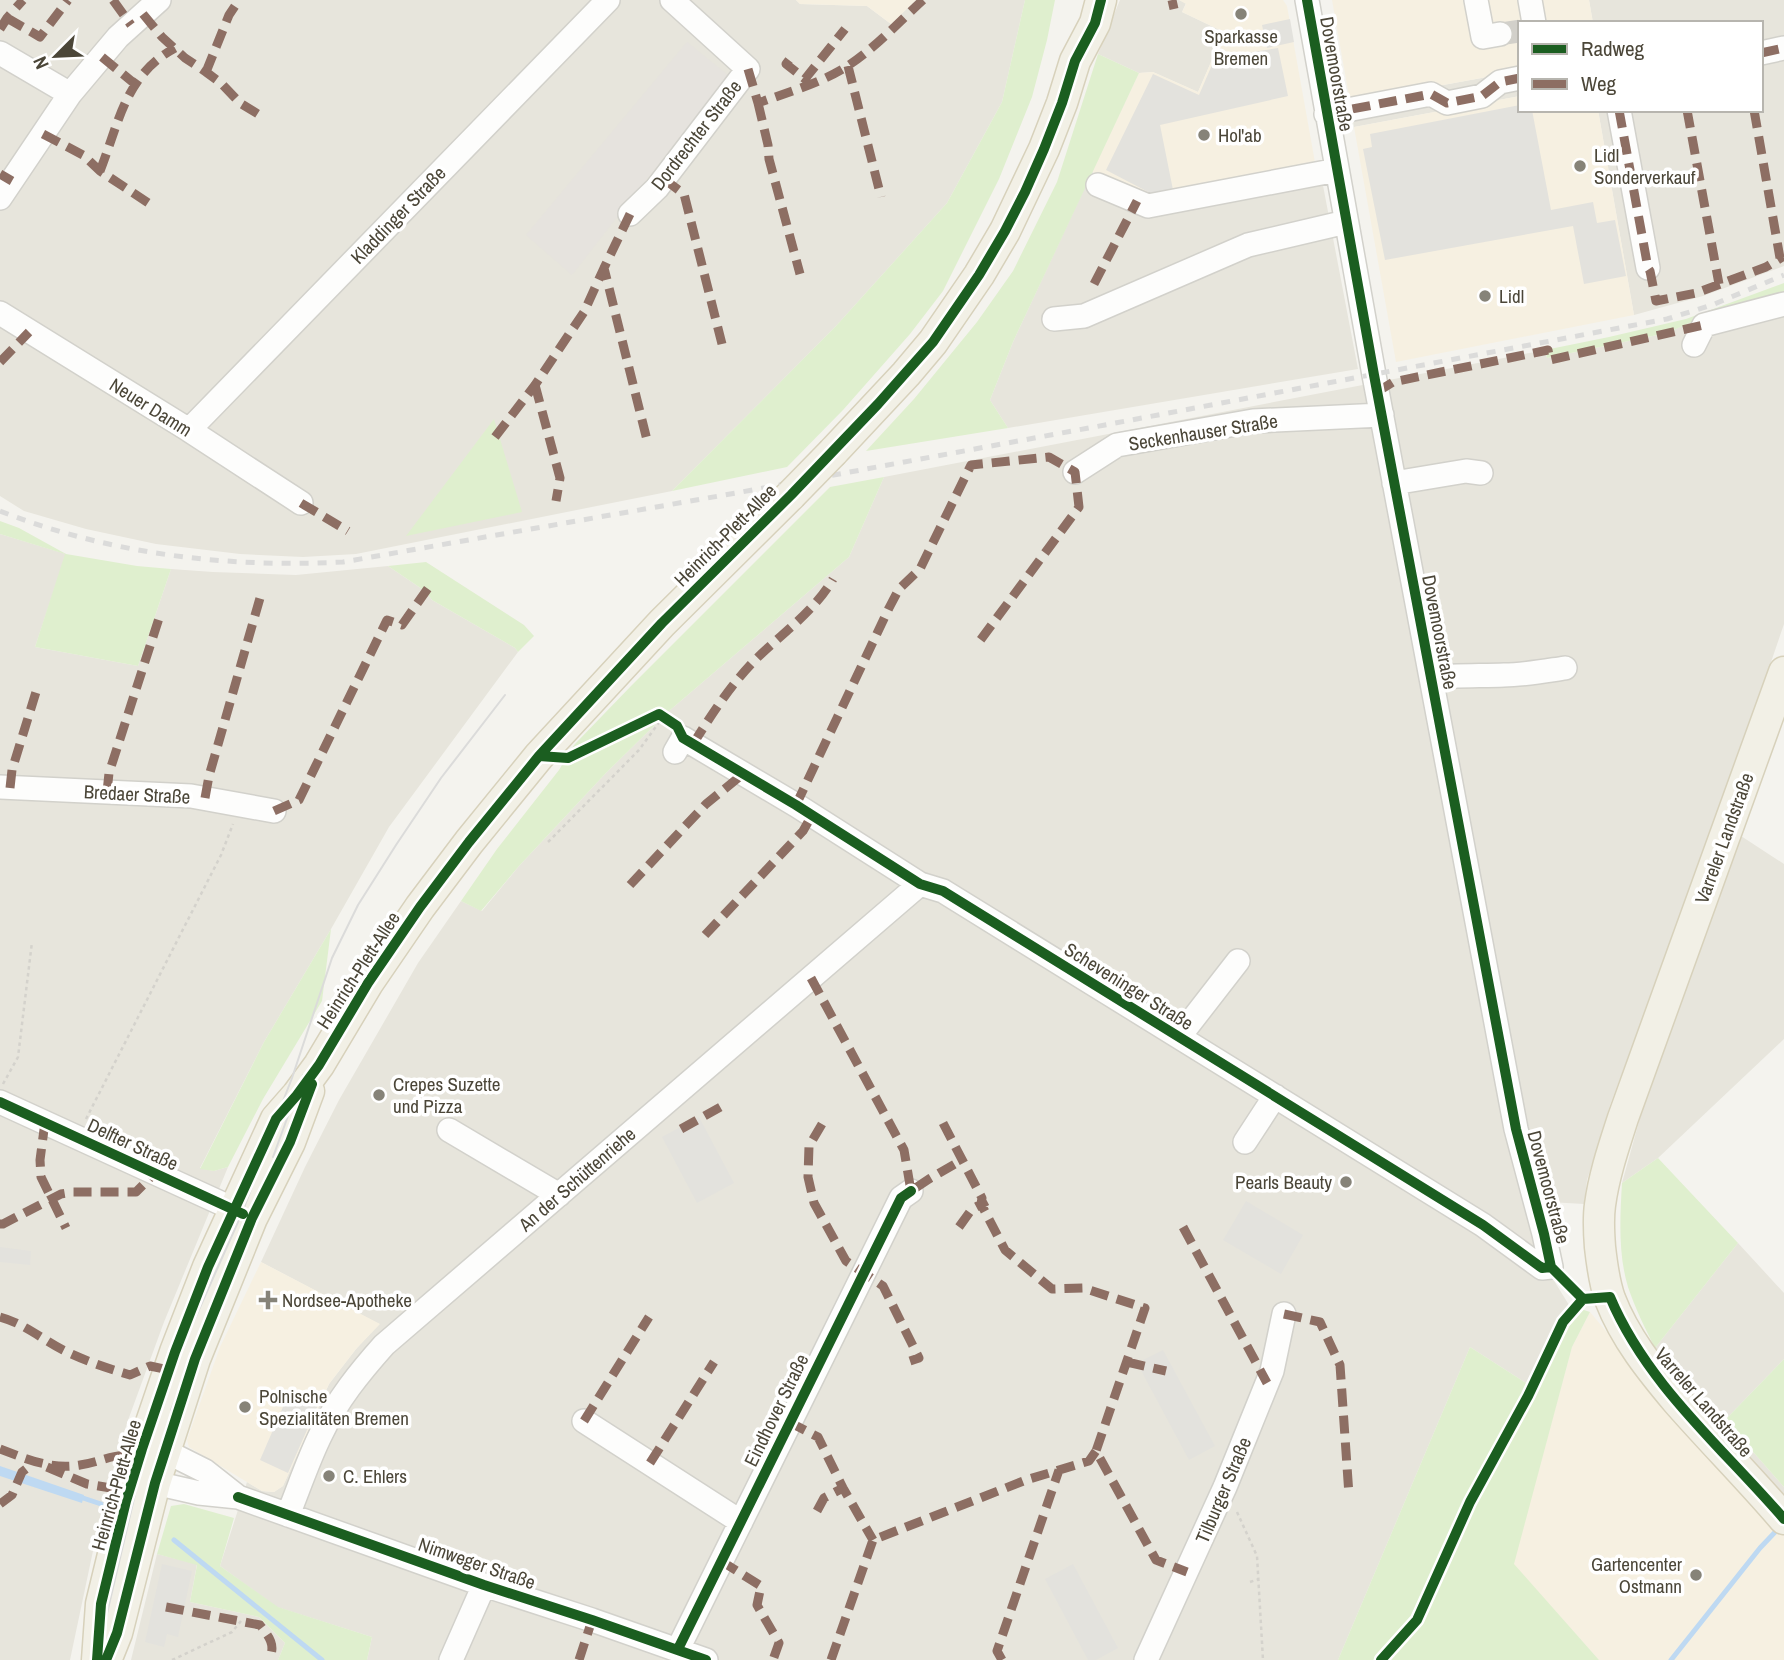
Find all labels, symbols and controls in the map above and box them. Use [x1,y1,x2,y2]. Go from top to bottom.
marker: Sparkasse Bremen [1233,6,1249,22]
street label: Dovemoorstraße [1314,15,1360,133]
north arrow [21,21,91,91]
legend [1518,21,1763,112]
place label: Sparkasse Bremen [1204,23,1278,71]
text: Radweg [1581,34,1645,63]
text: N [26,52,55,73]
text: Weg [1581,69,1617,98]
street label: Dordrechter Straße [645,74,747,196]
place label: Hol'ab [1218,122,1262,148]
marker: Hol'ab [1196,127,1212,143]
place label: Lidl Sonderverkauf [1594,142,1696,190]
marker: Lidl Sonderverkauf [1572,158,1588,174]
street label: Kladdinger Straße [345,160,451,270]
place label: Lidl [1499,283,1524,309]
marker: Lidl [1477,288,1493,304]
street label: Neuer Damm [105,371,197,443]
street label: Seckenhauser Straße [1127,407,1279,457]
street label: Heinrich-Plett-Allee [668,478,782,592]
street label: Dovemoorstraße [1416,573,1464,691]
street label: Varreler Landstraße [1688,769,1760,907]
street label: Bredaer Straße [83,778,191,810]
street label: Heinrich-Plett-Allee [310,906,406,1034]
street label: Scheveninger Straße [1060,936,1198,1036]
place label: Crepes Suzette und Pizza [393,1071,500,1119]
marker: Crepes Suzette und Pizza [371,1087,387,1103]
street label: Delfter Straße [84,1112,182,1176]
street label: An der Schüttenriehe [512,1121,641,1238]
street label: Dovemoorstraße [1521,1128,1577,1246]
place label: Pearls Beauty [1235,1169,1332,1195]
marker: Pearls Beauty [1338,1174,1354,1190]
place label: Nordsee-Apotheke [282,1287,412,1313]
marker: Nordsee-Apotheke [260,1292,276,1308]
street label: Varreler Landstraße [1649,1342,1759,1462]
street label: Eindhover Straße [738,1349,814,1471]
place label: Polnische Spezialitäten Bremen [259,1383,409,1431]
marker: Polnische Spezialitäten Bremen [237,1399,253,1415]
street label: Heinrich-Plett-Allee [85,1416,147,1554]
street label: Tilburger Straße [1189,1433,1257,1547]
place label: C. Ehlers [343,1463,407,1489]
marker: C. Ehlers [321,1468,337,1484]
street label: Nimweger Straße [415,1531,539,1595]
place label: Gartencenter Ostmann [1591,1551,1683,1599]
marker: Gartencenter Ostmann [1688,1567,1704,1583]

